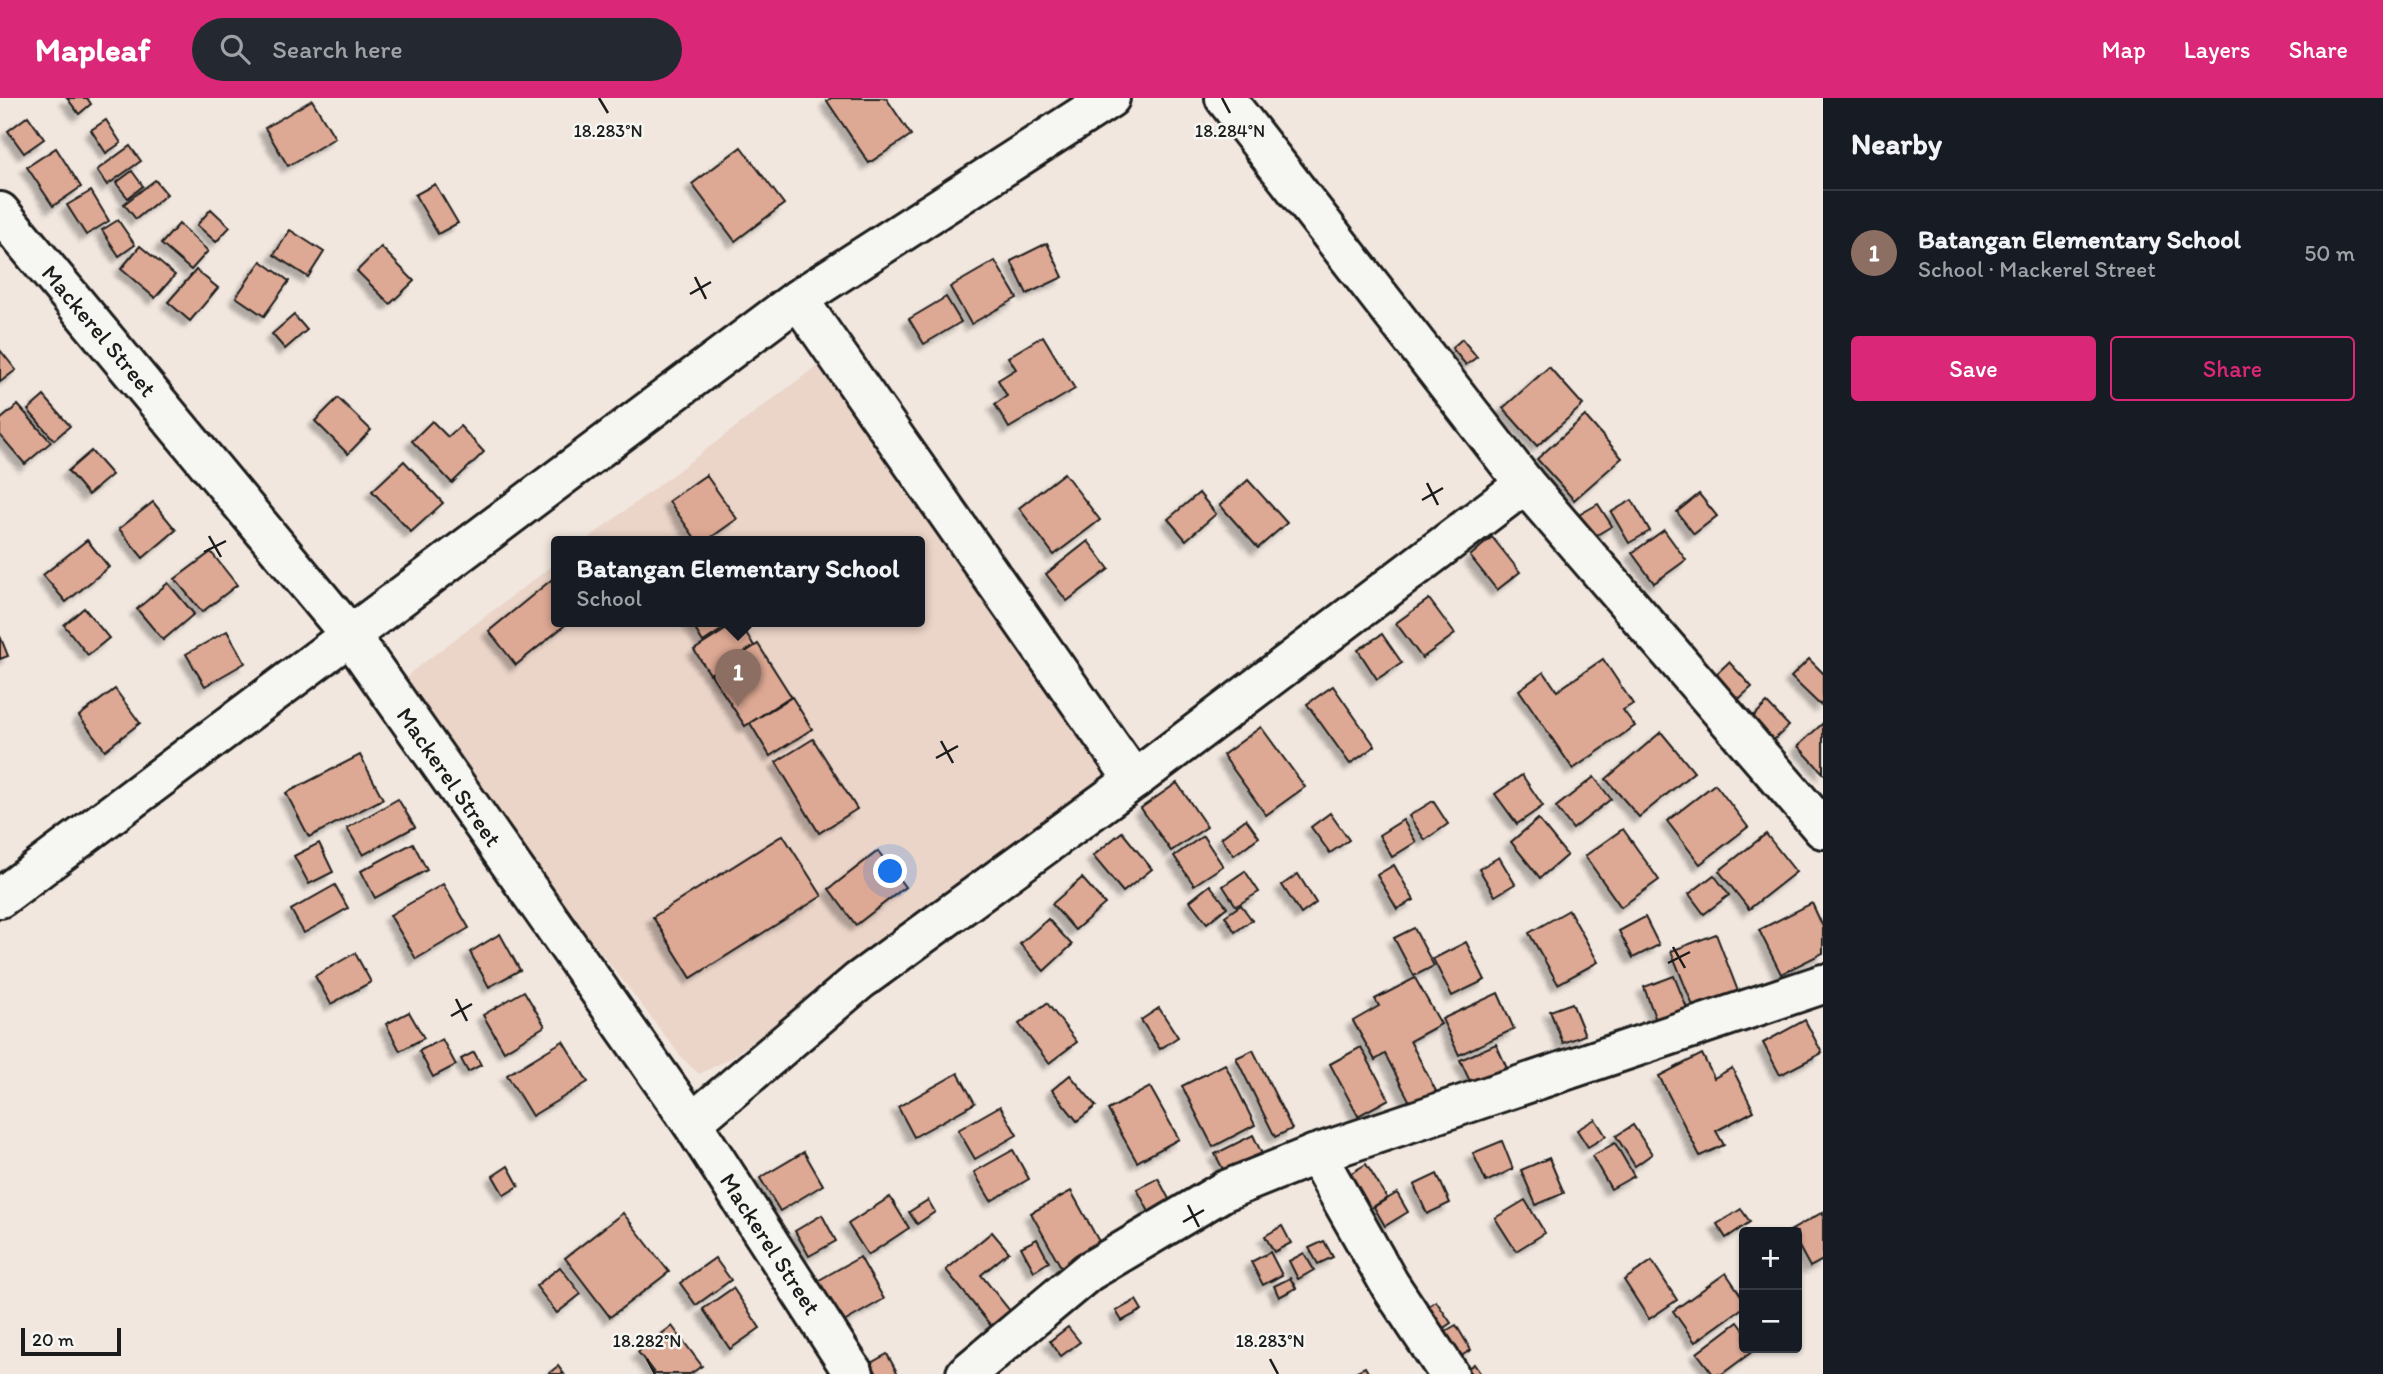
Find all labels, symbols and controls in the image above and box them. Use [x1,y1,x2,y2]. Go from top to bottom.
search box [192,18,682,81]
text: Mapleaf [35,30,150,69]
icon: search [216,30,254,68]
text: Search here [272,33,403,65]
text: Map [2102,35,2146,64]
text: Layers [2184,35,2251,64]
text: Share [2289,35,2348,64]
text: 18.283°N [573,120,643,142]
text: 18.284°N [1195,120,1265,142]
text: Nearby [1851,125,1942,162]
text: Batangan Elementary School [1918,223,2241,255]
text: 1 [1869,239,1879,267]
text: 50 m [2304,239,2355,267]
text: School · Mackerel Street [1918,255,2156,283]
street label: Mackerel Street [36,259,163,403]
button: Save [1851,336,2096,401]
button: Share [2110,336,2355,401]
popup [551,536,925,627]
text: Batangan Elementary School [577,552,899,584]
text: School [577,584,642,612]
pin: 1 [715,649,761,707]
street label: Mackerel Street [391,701,508,852]
your location [873,854,907,888]
street label: Mackerel Street [714,1167,827,1320]
map controls [1739,1227,1802,1353]
button: + [1739,1227,1802,1290]
button: − [1739,1290,1802,1353]
scale bar [21,1325,121,1357]
text: 20 m [32,1328,74,1351]
text: 18.282°N [613,1330,681,1352]
text: 18.283°N [1235,1330,1305,1352]

